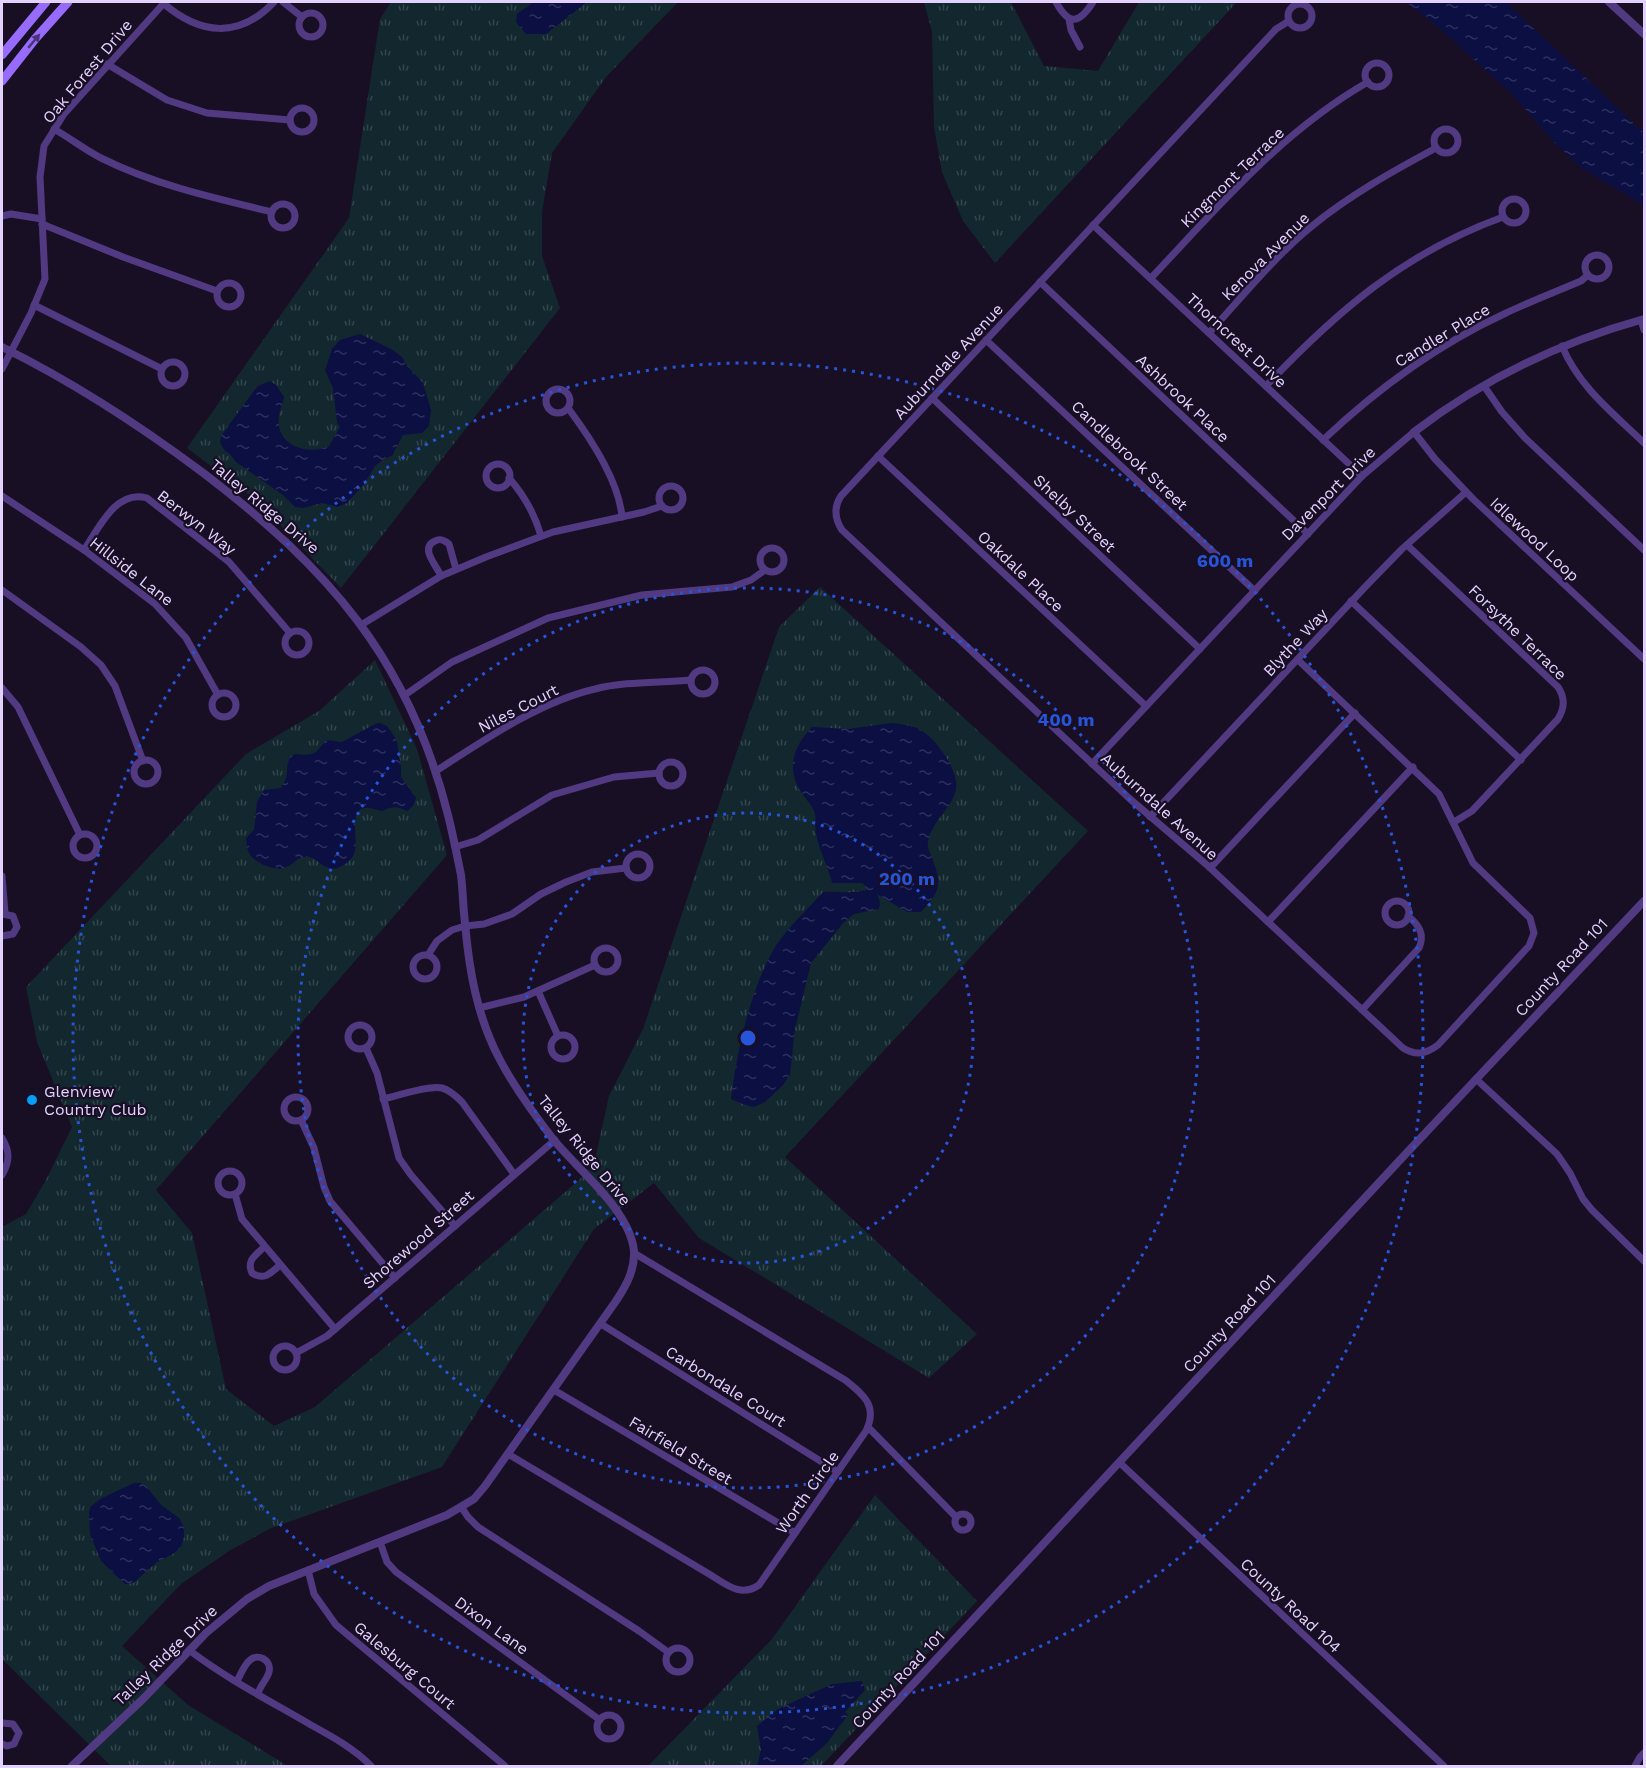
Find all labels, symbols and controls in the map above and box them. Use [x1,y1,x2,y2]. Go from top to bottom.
street label: Oak Forest Drive [38,16,136,127]
one-way arrow [27,33,39,48]
street label: Kingmont Terrace [1177,123,1288,232]
street label: Kenova Avenue [1217,208,1313,304]
street label: Thorncrest Drive [1183,289,1291,392]
street label: Auburndale Avenue [890,300,1007,423]
street label: Candler Place [1391,300,1493,371]
street label: Ashbrook Place [1132,350,1233,446]
street label: Candlebrook Street [1068,397,1192,514]
street label: Davenport Drive [1277,442,1379,544]
street label: Talley Ridge Drive [206,455,323,558]
street label: Shelby Street [1030,470,1120,557]
street label: Berwyn Way [154,486,240,559]
street label: Idlewood Loop [1486,493,1583,586]
street label: Oakdale Place [974,527,1068,616]
street label: Hillside Lane [86,533,177,610]
text: 600 m [1197,550,1253,571]
street label: Forsythe Terrace [1465,581,1571,684]
street label: Blythe Way [1259,604,1332,680]
street label: Niles Court [475,680,562,737]
text: 400 m [1038,709,1094,730]
street label: Auburndale Avenue [1097,749,1222,864]
text: 200 m [879,868,935,889]
street label: County Road 101 [1511,914,1612,1020]
centre of rings [738,1028,758,1048]
place label: Glenview Country Club [44,1082,147,1119]
street label: Talley Ridge Drive [534,1091,635,1209]
marker: Glenview Country Club [25,1093,39,1107]
street label: Shorewood Street [359,1186,478,1293]
street label: County Road 101 [1179,1270,1280,1376]
street label: Carbondale Court [662,1342,790,1431]
street label: Fairfield Street [626,1412,736,1489]
street label: Worth Circle [772,1447,843,1538]
street label: County Road 104 [1236,1554,1345,1657]
street label: Dixon Lane [451,1592,532,1659]
street label: Talley Ridge Drive [110,1601,221,1710]
street label: Galesburg Court [350,1617,459,1713]
street label: County Road 101 [848,1626,949,1732]

